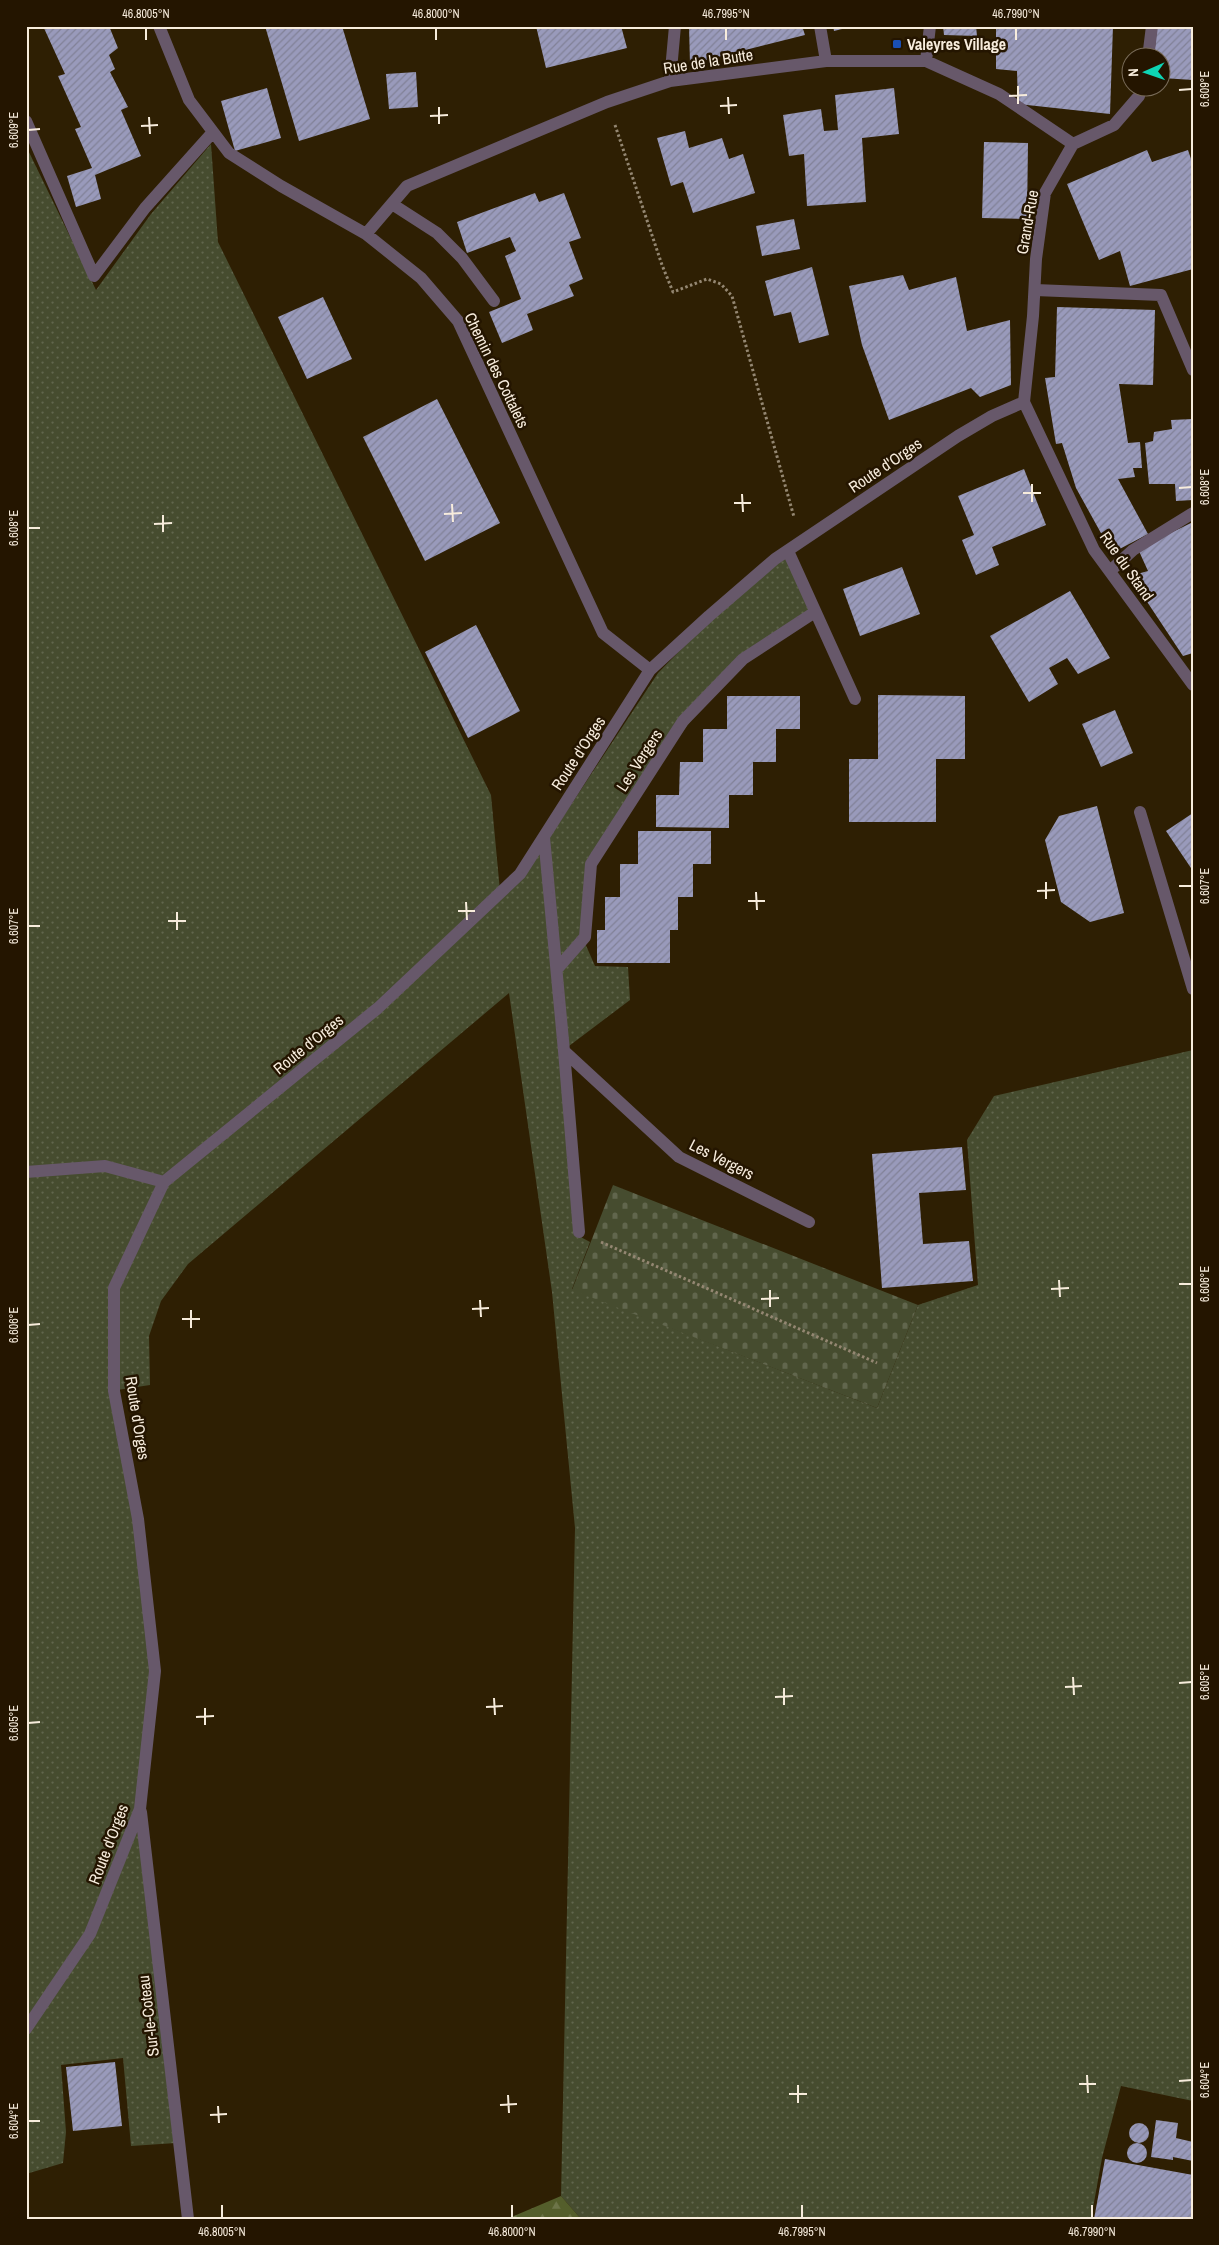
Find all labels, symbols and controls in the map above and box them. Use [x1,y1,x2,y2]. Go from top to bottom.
text: 46.8005°N [122,6,170,22]
text: 46.8000°N [412,6,460,22]
text: 46.7995°N [702,6,750,22]
text: 46.7990°N [992,6,1040,22]
place label: Valeyres Village [907,33,1006,55]
marker: Valeyres Village [891,38,903,50]
street label: Rue de la Butte [662,43,754,79]
north arrow [1122,48,1172,98]
text: N [1124,68,1142,77]
text: 6.609°E [1197,71,1213,107]
text: 6.609°E [6,112,22,148]
street label: Grand-Rue [1011,188,1043,256]
street label: Chemin des Cottalets [459,308,535,432]
street label: Route d'Orges [844,432,926,498]
text: 6.608°E [1197,469,1213,505]
text: 6.608°E [6,510,22,546]
street label: Rue du Stand [1095,527,1159,605]
street label: Route d'Orges [546,712,610,794]
street label: Les Vergers [611,725,667,795]
text: 6.607°E [1197,868,1213,904]
text: 6.607°E [6,908,22,944]
street label: Route d'Orges [268,1009,348,1079]
street label: Les Vergers [686,1133,758,1185]
text: 6.606°E [1197,1266,1213,1302]
text: 6.606°E [6,1307,22,1343]
street label: Route d'Orges [121,1375,155,1461]
text: 6.605°E [1197,1664,1213,1700]
text: 6.605°E [6,1705,22,1741]
street label: Route d'Orges [83,1801,133,1887]
street label: Sur-le-Coteau [132,1974,164,2058]
text: 6.604°E [1197,2062,1213,2098]
text: 6.604°E [6,2103,22,2139]
text: 46.8005°N [198,2224,246,2240]
text: 46.8000°N [488,2224,536,2240]
text: 46.7995°N [778,2224,826,2240]
text: 46.7990°N [1068,2224,1116,2240]

